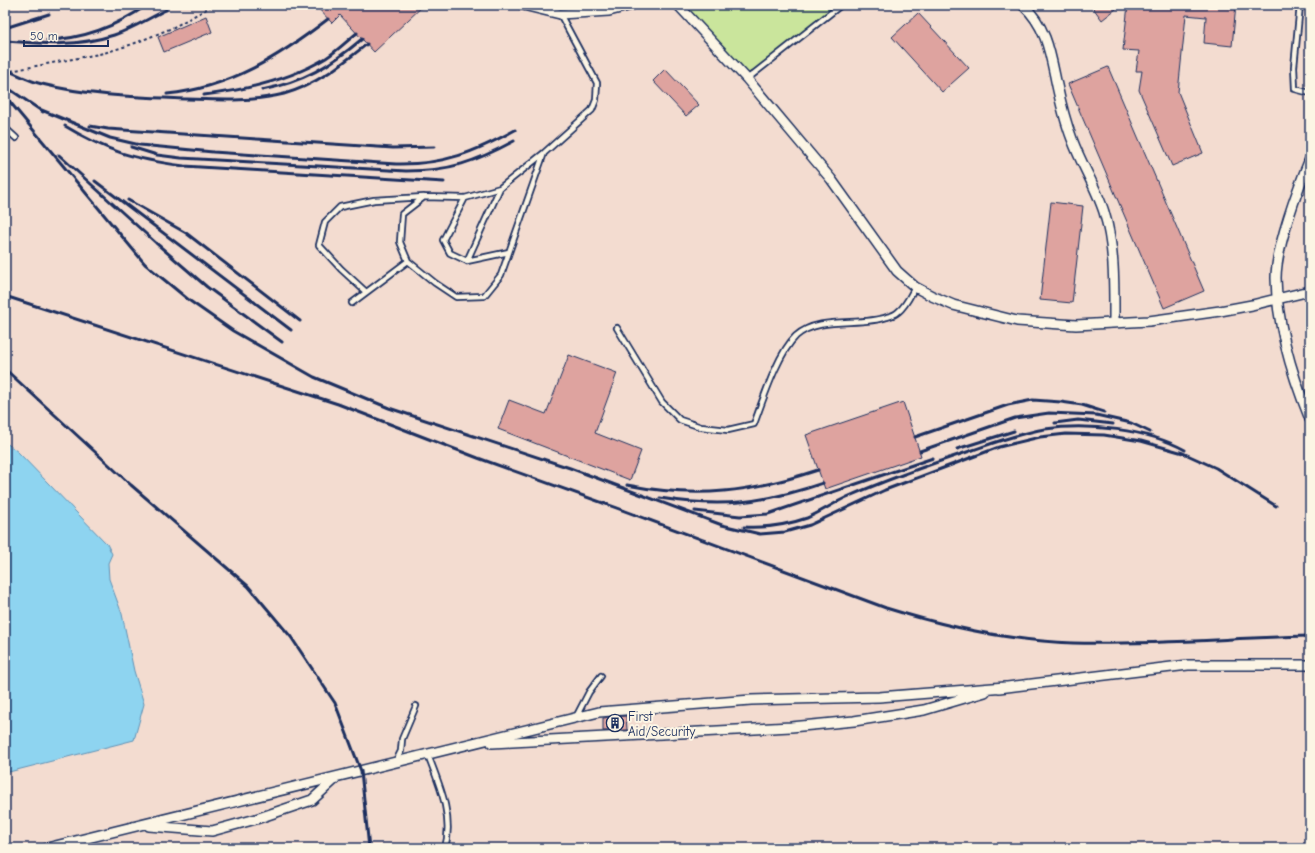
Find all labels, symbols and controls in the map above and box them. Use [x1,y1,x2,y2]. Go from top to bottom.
scale bar [24,22,108,48]
text: 50 m [30,29,58,43]
place label: First Aid/Security [628,709,695,739]
building icon: First Aid/Security [605,713,625,733]

